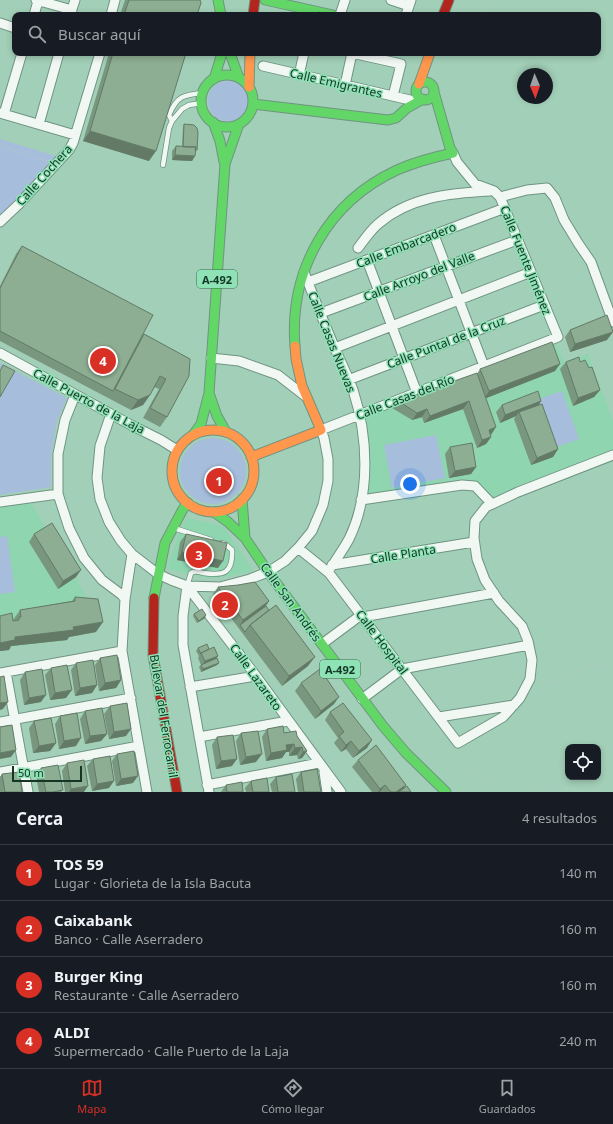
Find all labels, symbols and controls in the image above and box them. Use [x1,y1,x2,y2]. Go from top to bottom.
search box [12,12,601,56]
icon: search [26,23,48,45]
text: Buscar aquí [58,24,141,44]
street label: Calle Emigrantes [288,64,384,102]
north arrow [517,68,553,104]
street label: Calle Cochera [12,141,76,209]
street label: Calle Fuente Jiménez [496,203,556,318]
street label: Calle Embarcadero [354,218,458,272]
street label: Calle Arroyo del Valle [361,247,477,305]
road number: A-492 [197,270,237,288]
street label: Calle Casas Nuevas [304,289,360,395]
street label: Calle Puntal de la Cruz [384,311,508,372]
pin: 4 [90,346,116,376]
street label: Calle Puerto de la Laja [30,364,148,438]
street label: Calle Casas del Río [353,370,457,424]
pin: 1 [206,466,232,496]
your location [400,474,420,494]
pin: 3 [186,540,212,570]
street label: Calle Planta [369,540,437,568]
street label: Calle San Andrés [257,559,326,645]
pin: 2 [212,590,238,620]
street label: Calle Hospital [352,606,412,678]
street label: Calle Lazareto [226,640,286,714]
street label: Bulevar del Ferrocarril [146,653,182,779]
road number: A-492 [320,660,360,678]
map controls [565,744,601,780]
button: locate [565,744,601,780]
scale bar [12,764,82,783]
text: 50 m [18,765,44,780]
text: Cerca [16,807,63,830]
text: 4 resultados [522,809,597,827]
text: TOS 59 [54,854,104,874]
text: 1 [25,864,33,882]
text: 140 m [559,864,597,882]
text: Lugar · Glorieta de la Isla Bacuta [54,874,251,892]
text: Caixabank [54,910,132,930]
text: 2 [25,920,33,938]
text: 160 m [559,920,597,938]
text: Banco · Calle Aserradero [54,930,203,948]
text: Burger King [54,966,143,986]
text: 3 [25,976,33,994]
text: 160 m [559,976,597,994]
text: Restaurante · Calle Aserradero [54,986,239,1004]
text: ALDI [54,1022,90,1042]
text: 4 [25,1032,33,1050]
text: 240 m [559,1032,597,1050]
text: Supermercado · Calle Puerto de la Laja [54,1042,289,1060]
tab: Mapa [77,1077,106,1116]
tab: Cómo llegar [261,1077,324,1116]
tab: Guardados [479,1077,536,1116]

